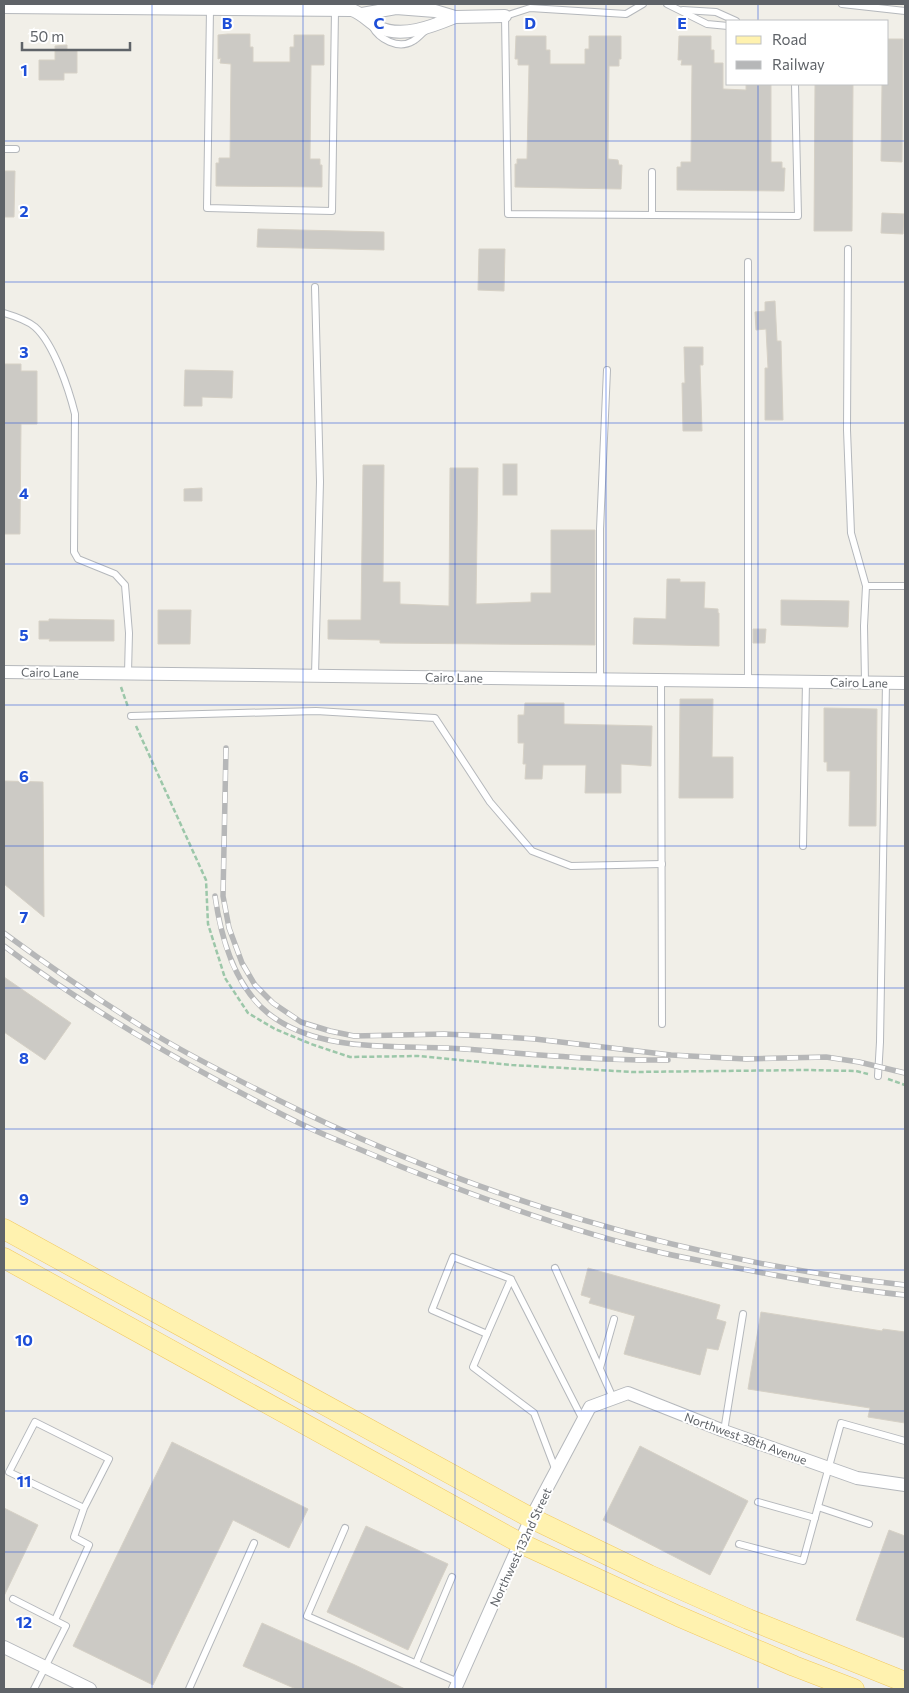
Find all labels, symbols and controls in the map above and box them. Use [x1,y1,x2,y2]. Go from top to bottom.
text: B [222,13,233,32]
text: C [374,13,385,32]
text: D [524,13,536,32]
text: E [677,13,687,32]
scale bar [22,20,130,52]
legend [726,20,889,85]
text: 50 m [30,27,64,45]
text: Road [772,30,807,48]
text: Railway [772,55,825,73]
text: 1 [20,60,28,79]
text: 2 [19,201,29,220]
text: 3 [19,342,29,361]
text: 4 [19,483,29,502]
text: 5 [19,625,29,644]
street label: Cairo Lane [21,664,79,680]
street label: Cairo Lane [425,669,483,685]
street label: Cairo Lane [830,674,888,690]
text: 6 [19,766,29,785]
text: 7 [20,907,29,926]
text: 8 [19,1048,29,1067]
text: 9 [19,1189,29,1208]
text: 10 [15,1330,33,1349]
street label: Northwest 38th Avenue [683,1409,809,1467]
text: 11 [17,1471,31,1490]
street label: Northwest 132nd Street [486,1485,554,1609]
text: 12 [16,1612,32,1631]

